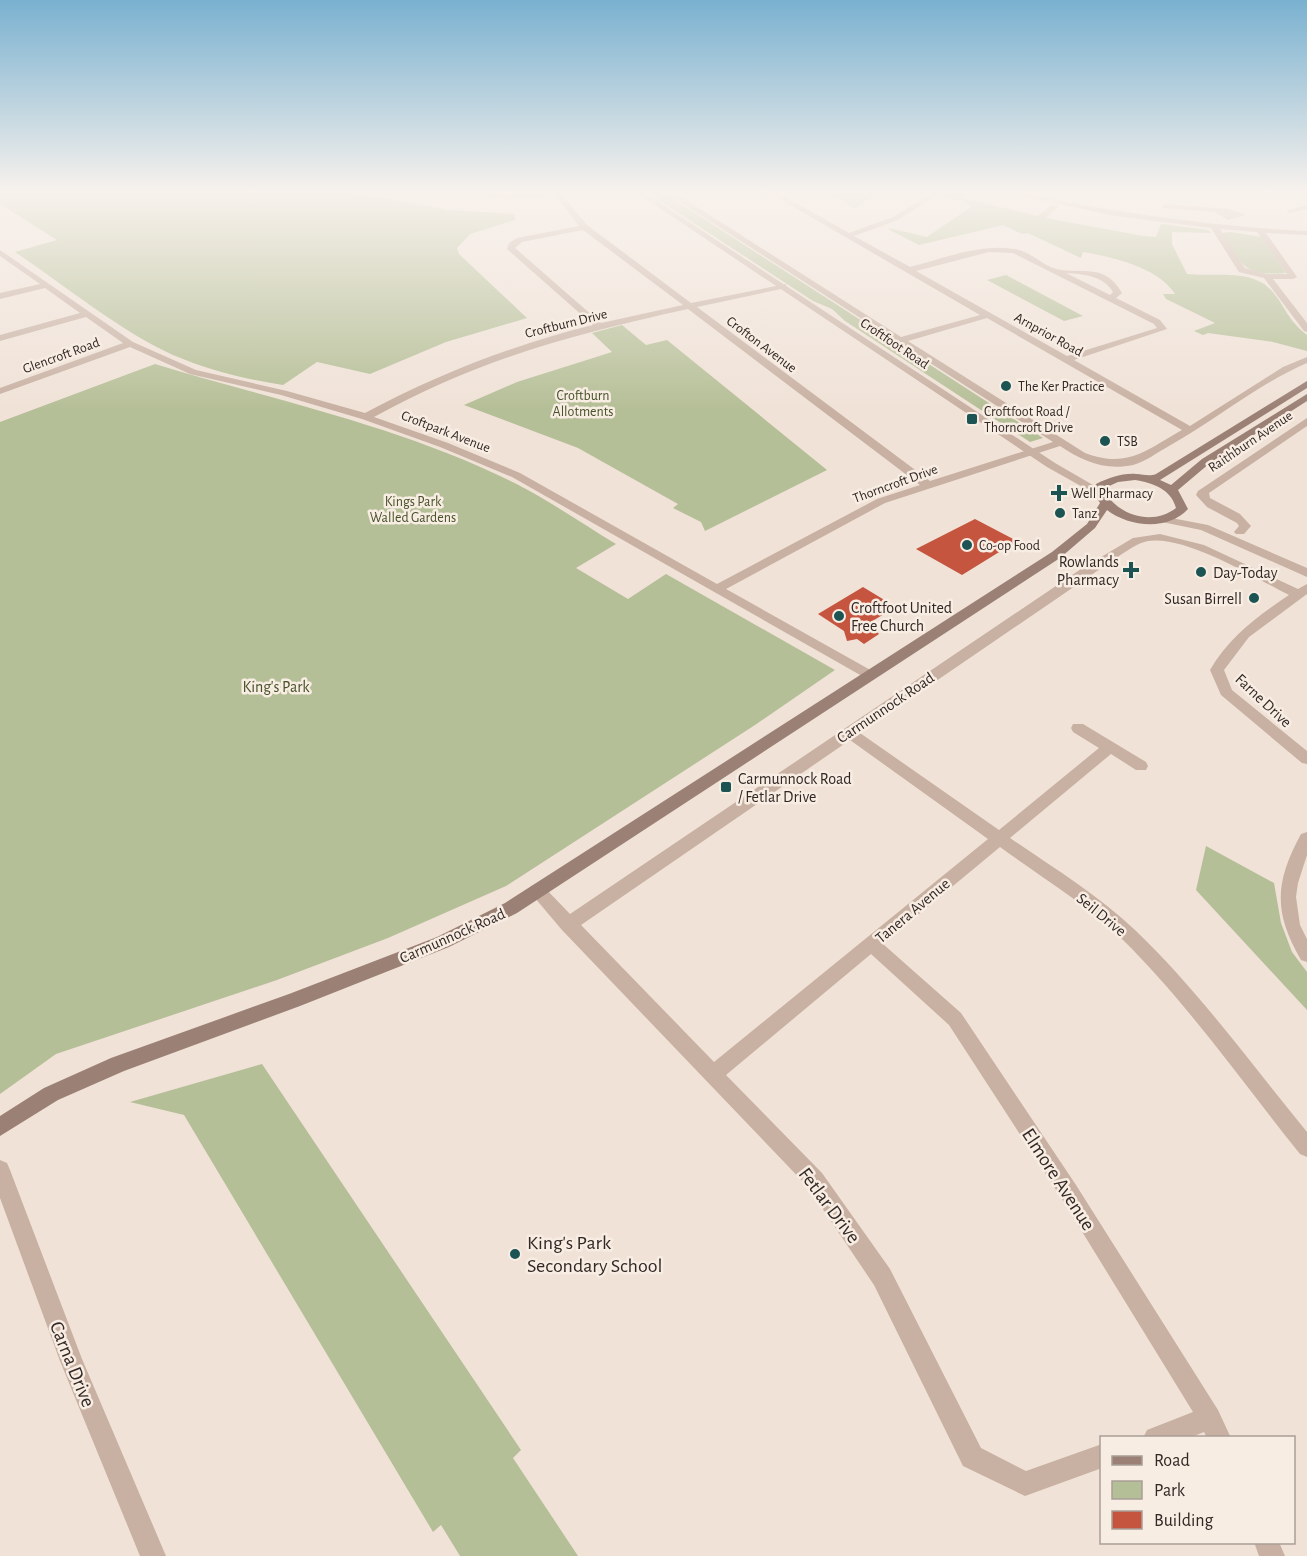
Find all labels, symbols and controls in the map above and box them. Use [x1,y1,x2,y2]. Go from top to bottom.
street label: Croftburn Drive [524,307,609,341]
street label: Arnprior Road [1012,310,1085,359]
street label: Crofton Avenue [724,314,799,376]
street label: Croftfoot Road [858,316,931,372]
street label: Glencroft Road [21,336,102,376]
marker: The Ker Practice [999,379,1013,393]
place label: The Ker Practice [1018,380,1104,394]
park label: Croftburn Allotments [553,389,613,419]
place label: Croftfoot Road / Thorncroft Drive [984,405,1073,435]
street label: Croftpark Avenue [399,408,492,455]
street label: Raithburn Avenue [1206,409,1295,475]
marker: Croftfoot Road / Thorncroft Drive [965,412,979,426]
marker: TSB [1098,434,1112,448]
place label: TSB [1117,435,1138,449]
street label: Thorncroft Drive [851,462,940,506]
marker: Well Pharmacy [1052,486,1066,500]
place label: Well Pharmacy [1071,487,1153,501]
park label: Kings Park Walled Gardens [370,495,456,525]
marker: Tanz [1053,506,1067,520]
place label: Tanz [1072,507,1097,521]
marker: Co-op Food [960,538,974,552]
place label: Co-op Food [979,539,1040,553]
place label: Rowlands Pharmacy [1057,554,1119,589]
marker: Rowlands Pharmacy [1124,563,1138,577]
marker: Day-Today [1194,565,1208,579]
place label: Day-Today [1213,565,1278,582]
place label: Susan Birrell [1164,591,1242,607]
marker: Susan Birrell [1247,591,1261,605]
place label: Croftfoot United Free Church [851,600,952,634]
marker: Croftfoot United Free Church [832,609,846,623]
street label: Carmunnock Road [834,669,937,746]
street label: Farne Drive [1232,671,1295,731]
park label: King's Park [242,679,310,695]
place label: Carmunnock Road / Fetlar Drive [738,771,852,805]
marker: Carmunnock Road / Fetlar Drive [719,780,733,794]
street label: Tanera Avenue [873,875,953,946]
street label: Seil Drive [1074,890,1129,939]
street label: Carmunnock Road [397,905,508,966]
street label: Elmore Avenue [1018,1125,1099,1234]
street label: Fetlar Drive [794,1164,864,1247]
place label: King's Park Secondary School [527,1233,663,1276]
marker: King's Park Secondary School [508,1247,522,1261]
street label: Carna Drive [46,1319,98,1410]
legend [1100,1436,1295,1544]
text: Road [1154,1452,1190,1470]
text: Park [1154,1482,1186,1500]
text: Building [1154,1512,1214,1530]

